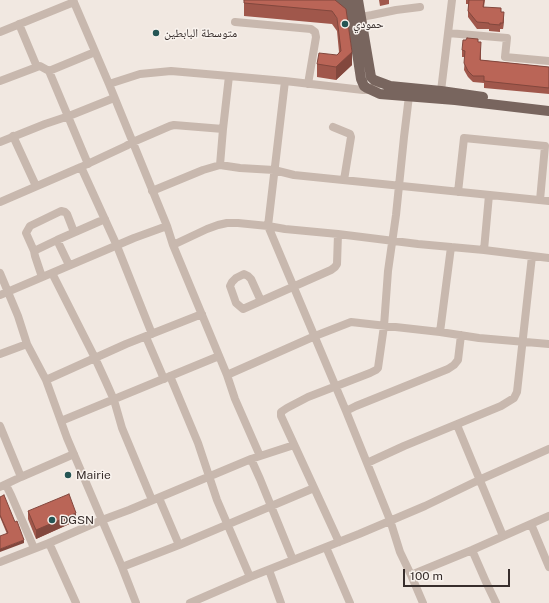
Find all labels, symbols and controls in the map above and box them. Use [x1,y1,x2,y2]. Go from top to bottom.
place label: حمودي [353,17,384,31]
marker: حمودي [340,19,350,29]
place label: متوسطة البابطين [164,26,237,40]
marker: متوسطة البابطين [151,28,161,38]
place label: Mairie [76,468,111,482]
marker: Mairie [63,470,73,480]
place label: DGSN [60,513,94,527]
marker: DGSN [47,515,57,525]
scale bar [405,561,512,587]
text: 100 m [410,569,443,583]

